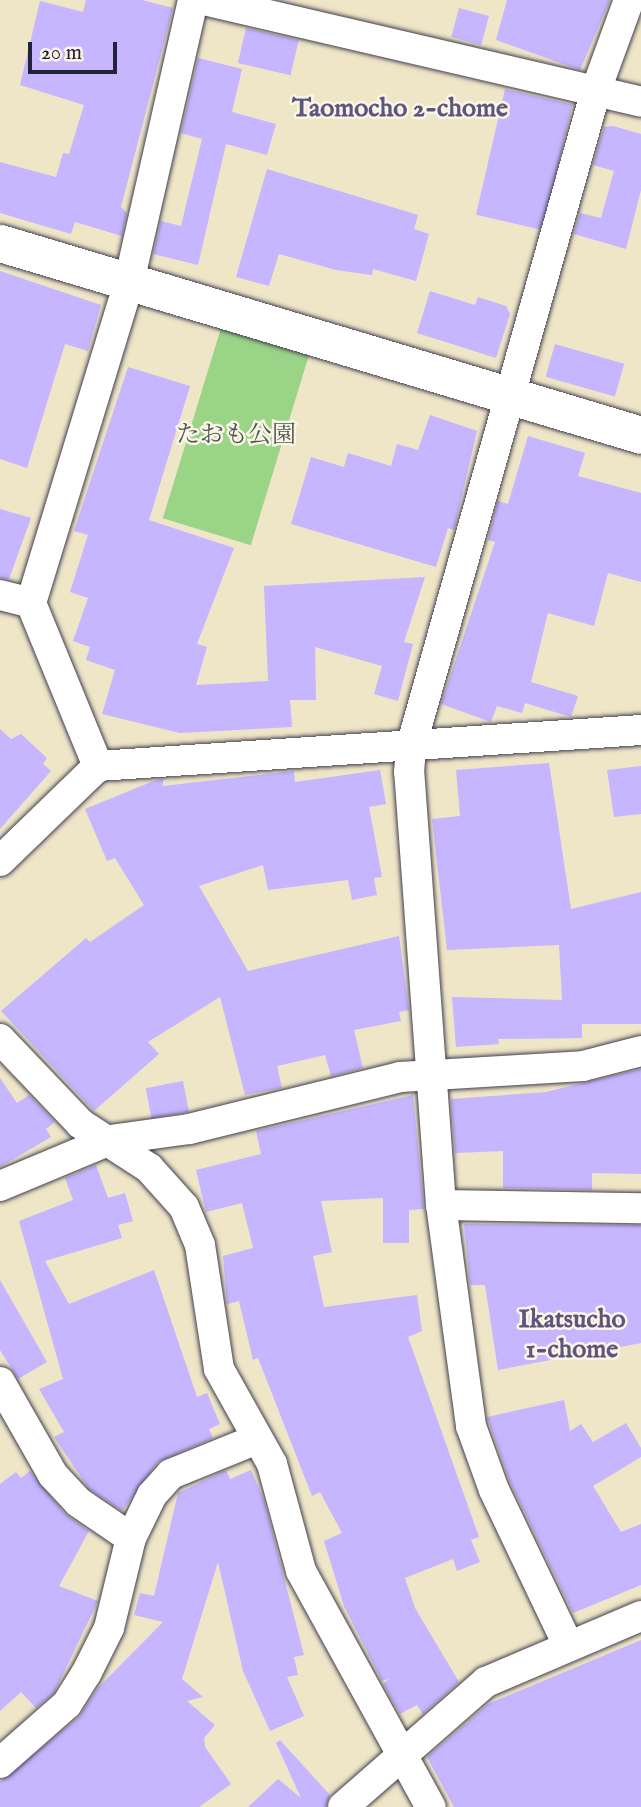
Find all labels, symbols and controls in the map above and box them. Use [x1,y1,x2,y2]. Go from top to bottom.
scale bar [32,28,121,72]
text: 20 m [41,40,82,67]
district label: Taomocho 2-chome [292,93,508,125]
park label: たおも公園 [176,422,296,450]
district label: Ikatsucho 1-chome [519,1304,625,1366]

